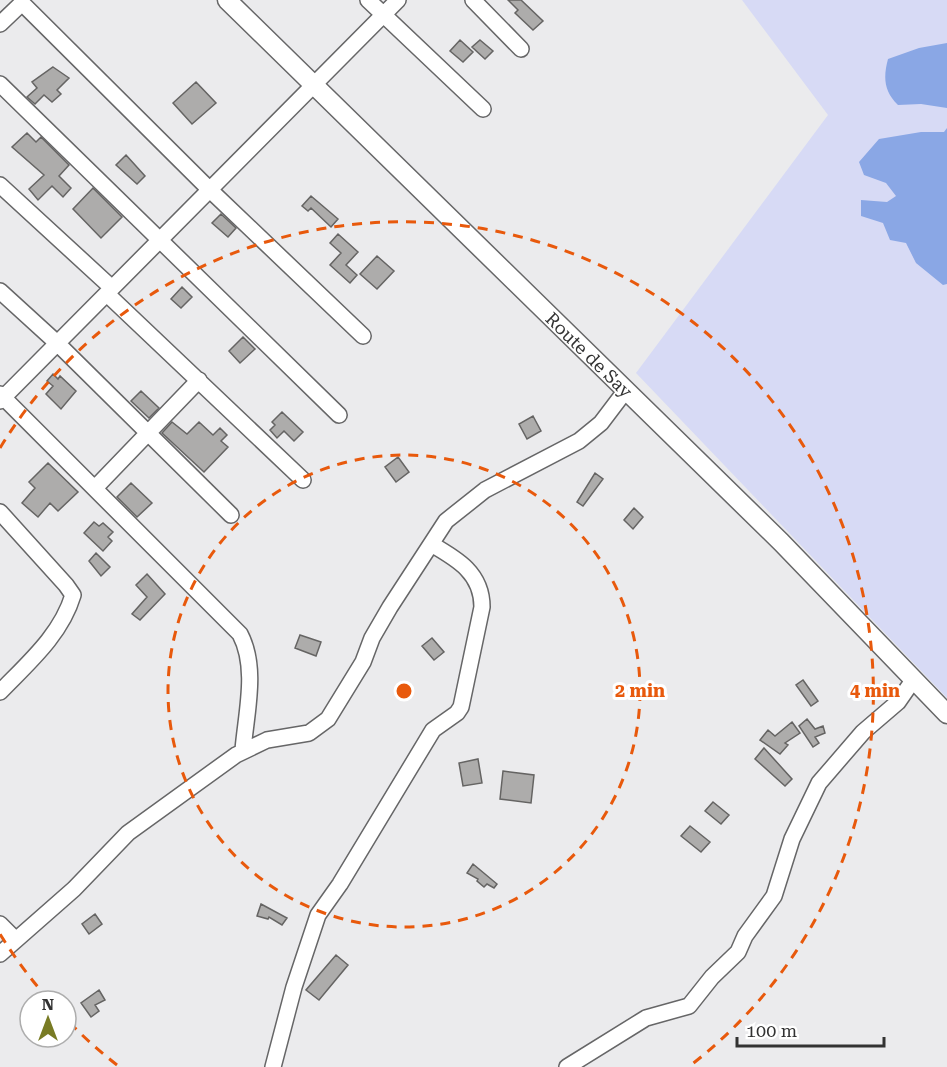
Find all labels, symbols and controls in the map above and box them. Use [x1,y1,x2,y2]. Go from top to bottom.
street label: Route de Say [542,308,637,402]
text: 2 min [615,680,665,701]
text: 4 min [850,680,900,701]
centre of rings [394,681,414,701]
north arrow [18,989,78,1049]
text: N [42,995,54,1014]
scale bar [737,1010,884,1048]
text: 100 m [746,1020,797,1041]

